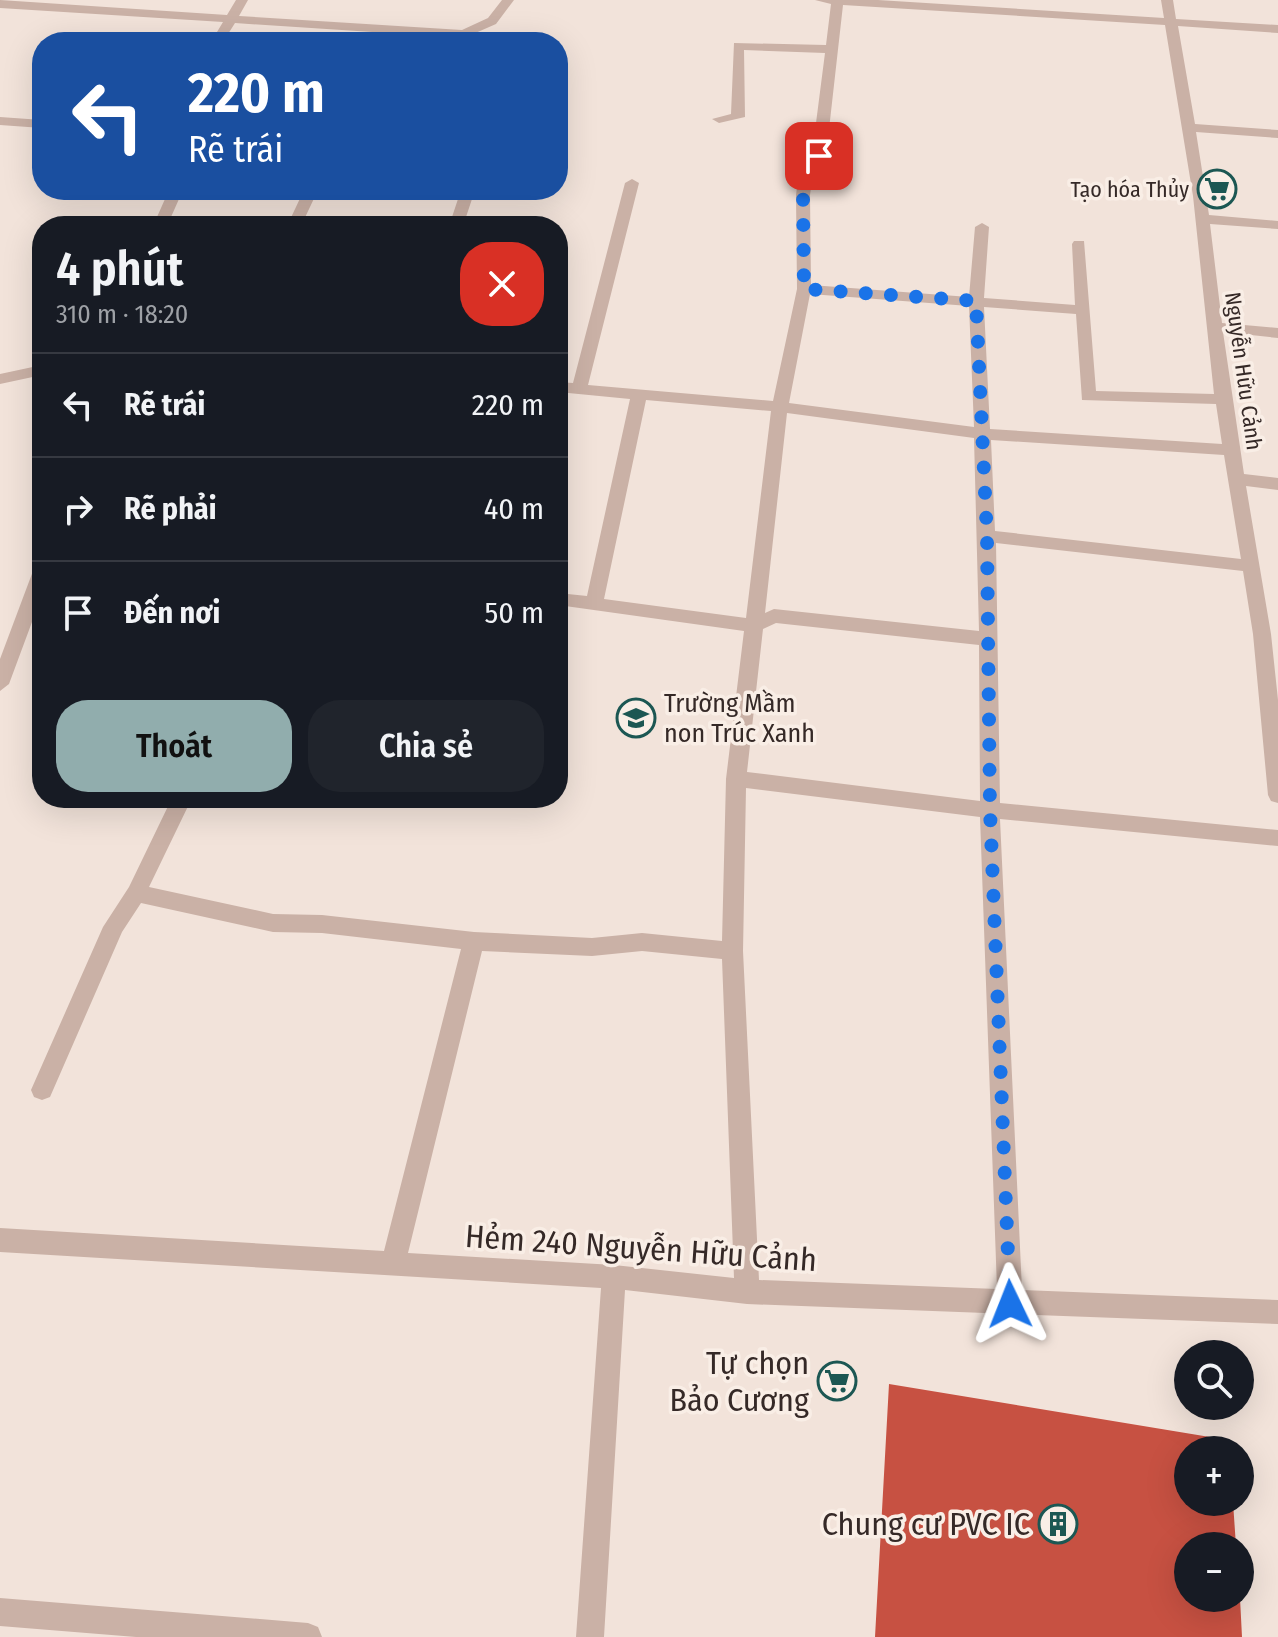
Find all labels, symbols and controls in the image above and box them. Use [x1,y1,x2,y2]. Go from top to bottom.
text: 220 m [188,60,325,127]
icon: left [56,64,160,168]
pin [785,122,853,190]
text: Rẽ trái [188,128,283,172]
icon: arrive [797,134,841,178]
supermarket icon: Tạo hóa Thủy [1196,168,1238,210]
place label: Tạo hóa Thủy [1070,176,1189,203]
text: 4 phút [56,240,183,298]
button: close [460,242,544,326]
street label: Nguyễn Hữu Cảnh [1219,290,1268,452]
text: 310 m · 18:20 [56,299,188,330]
icon: left [56,383,100,427]
text: Rẽ trái [124,387,205,423]
text: 220 m [472,387,544,423]
icon: right [56,487,100,531]
text: Rẽ phải [124,491,217,527]
text: 40 m [484,491,544,527]
icon: arrive [56,591,100,635]
text: Đến nơi [124,595,220,631]
text: 50 m [484,595,544,631]
place label: Trường Mầm non Trúc Xanh [664,688,815,749]
school or university icon: Trường Mầm non Trúc Xanh [615,697,657,739]
button: Thoát [56,700,292,792]
button: Chia sẻ [308,700,544,792]
street label: Hẻm 240 Nguyễn Hữu Cảnh [464,1217,818,1279]
position arrow [968,1262,1052,1346]
map controls [1174,1340,1254,1612]
button: search [1174,1340,1254,1420]
place label: Tự chọn Bảo Cương [669,1344,809,1419]
supermarket icon: Tự chọn Bảo Cương [816,1360,858,1402]
button: + [1174,1436,1254,1516]
building icon: Chung cư PVC IC [1037,1503,1079,1545]
place label: Chung cư PVC IC [822,1505,1030,1543]
button: − [1174,1532,1254,1612]

